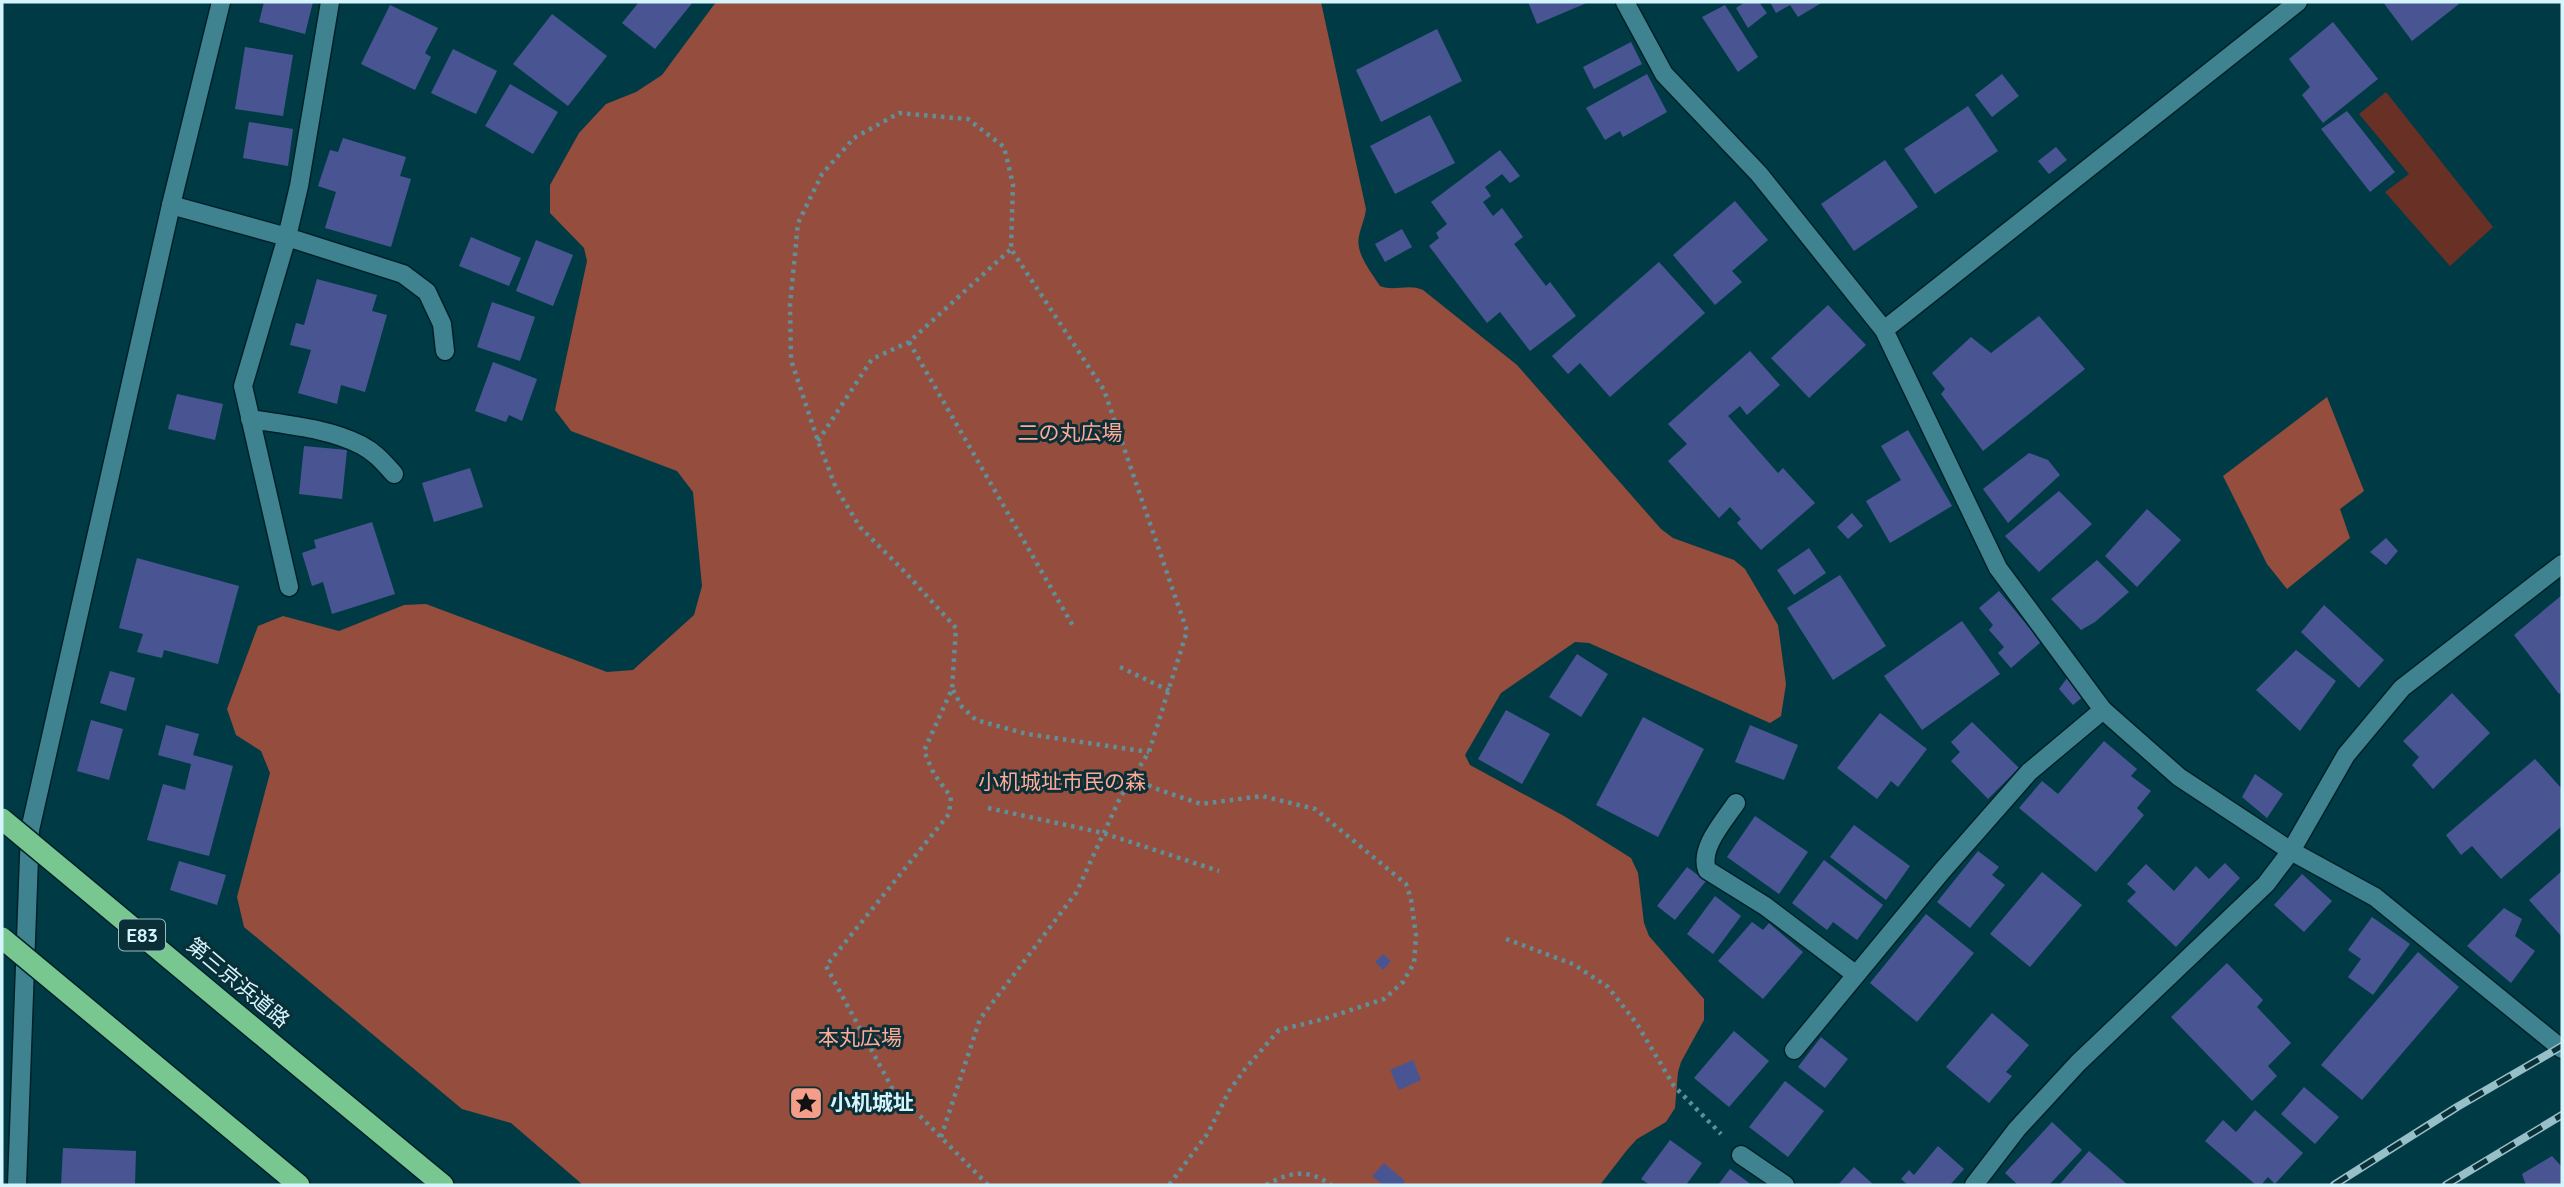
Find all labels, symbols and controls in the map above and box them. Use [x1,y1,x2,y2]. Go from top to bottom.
park label: 二の丸広場 [1018,419,1123,445]
park label: 小机城址市民の森 [978,768,1146,794]
road number: E83 [119,920,165,951]
street label: 第三京浜道路 [182,932,295,1033]
park label: 本丸広場 [818,1024,902,1050]
place icon: 小机城址 [787,1084,825,1122]
place label: 小机城址 [830,1089,914,1115]

